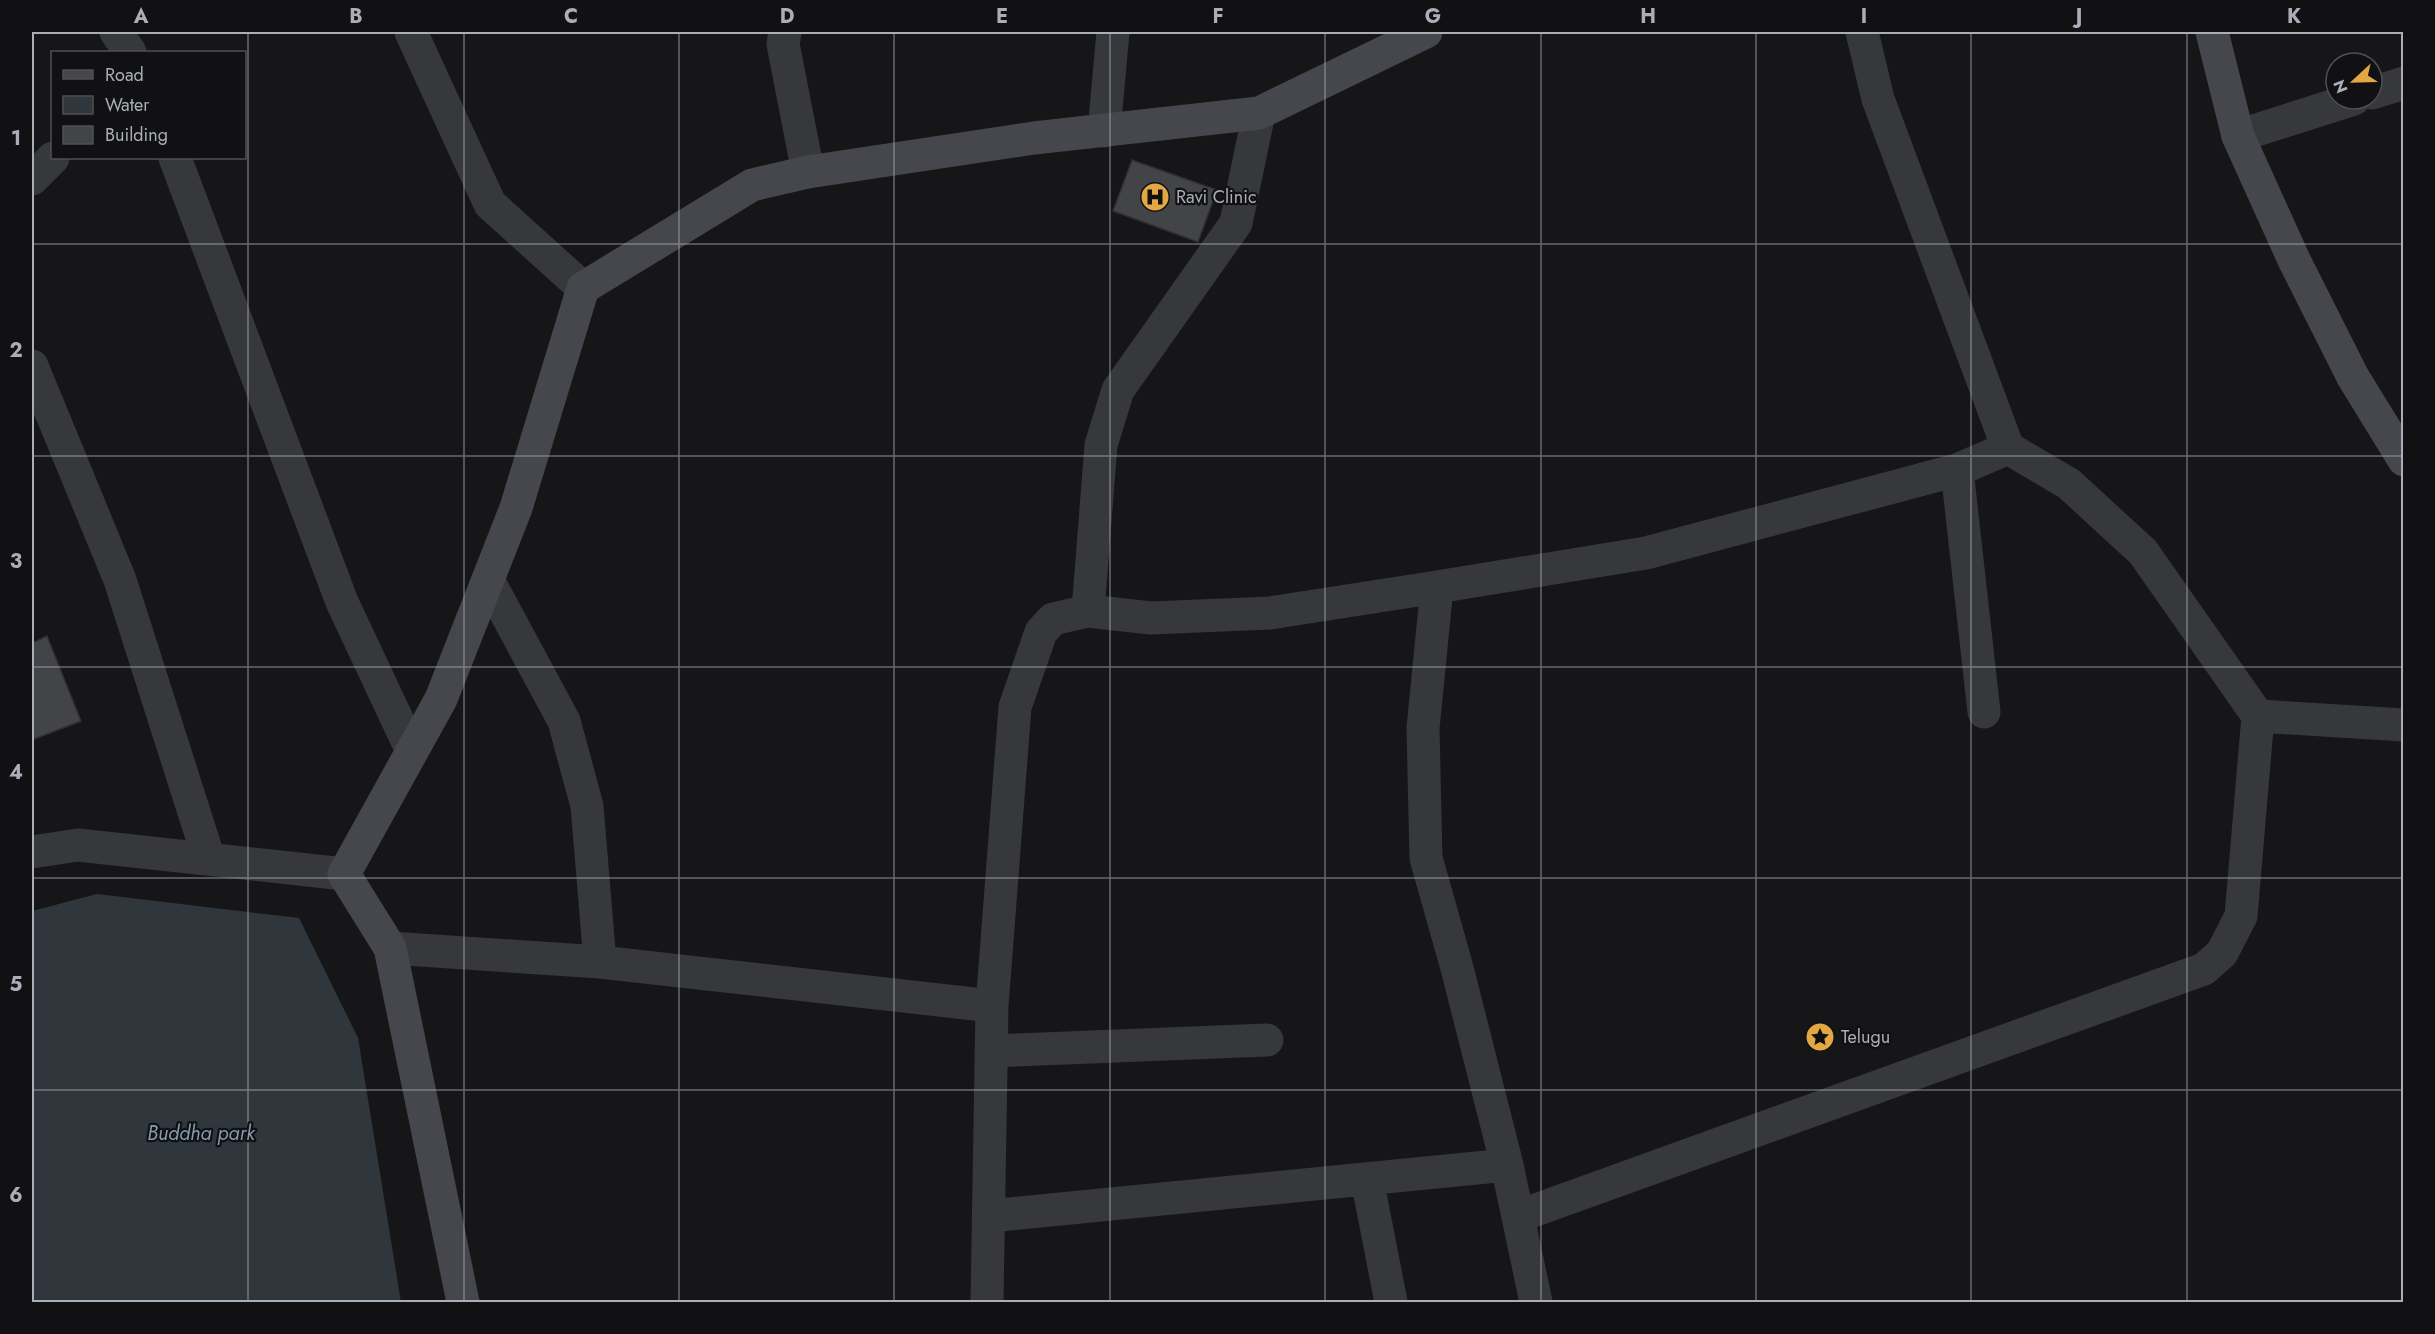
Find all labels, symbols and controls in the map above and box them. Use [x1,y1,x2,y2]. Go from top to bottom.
text: A [133,2,149,31]
text: B [349,2,363,31]
text: C [564,2,578,31]
text: D [780,2,794,31]
text: E [996,2,1008,31]
text: F [1212,2,1224,31]
text: G [1425,2,1441,31]
text: H [1640,2,1656,31]
text: I [1861,2,1867,31]
text: J [2072,2,2082,31]
text: K [2287,2,2301,31]
legend [51,51,246,159]
north arrow [2324,51,2384,111]
text: Road [105,62,144,88]
text: N [2328,76,2354,97]
text: Water [105,92,150,118]
text: Building [105,122,168,148]
text: 1 [11,124,21,153]
hospital icon: Ravi Clinic [1139,181,1171,213]
place label: Ravi Clinic [1176,184,1257,210]
text: 2 [9,336,23,365]
text: 3 [10,547,22,576]
text: 4 [9,758,23,787]
text: 5 [10,970,23,999]
place icon: Telugu [1804,1021,1836,1053]
place label: Telugu [1841,1024,1890,1050]
water label: Buddha park [147,1119,256,1148]
text: 6 [9,1181,23,1210]

